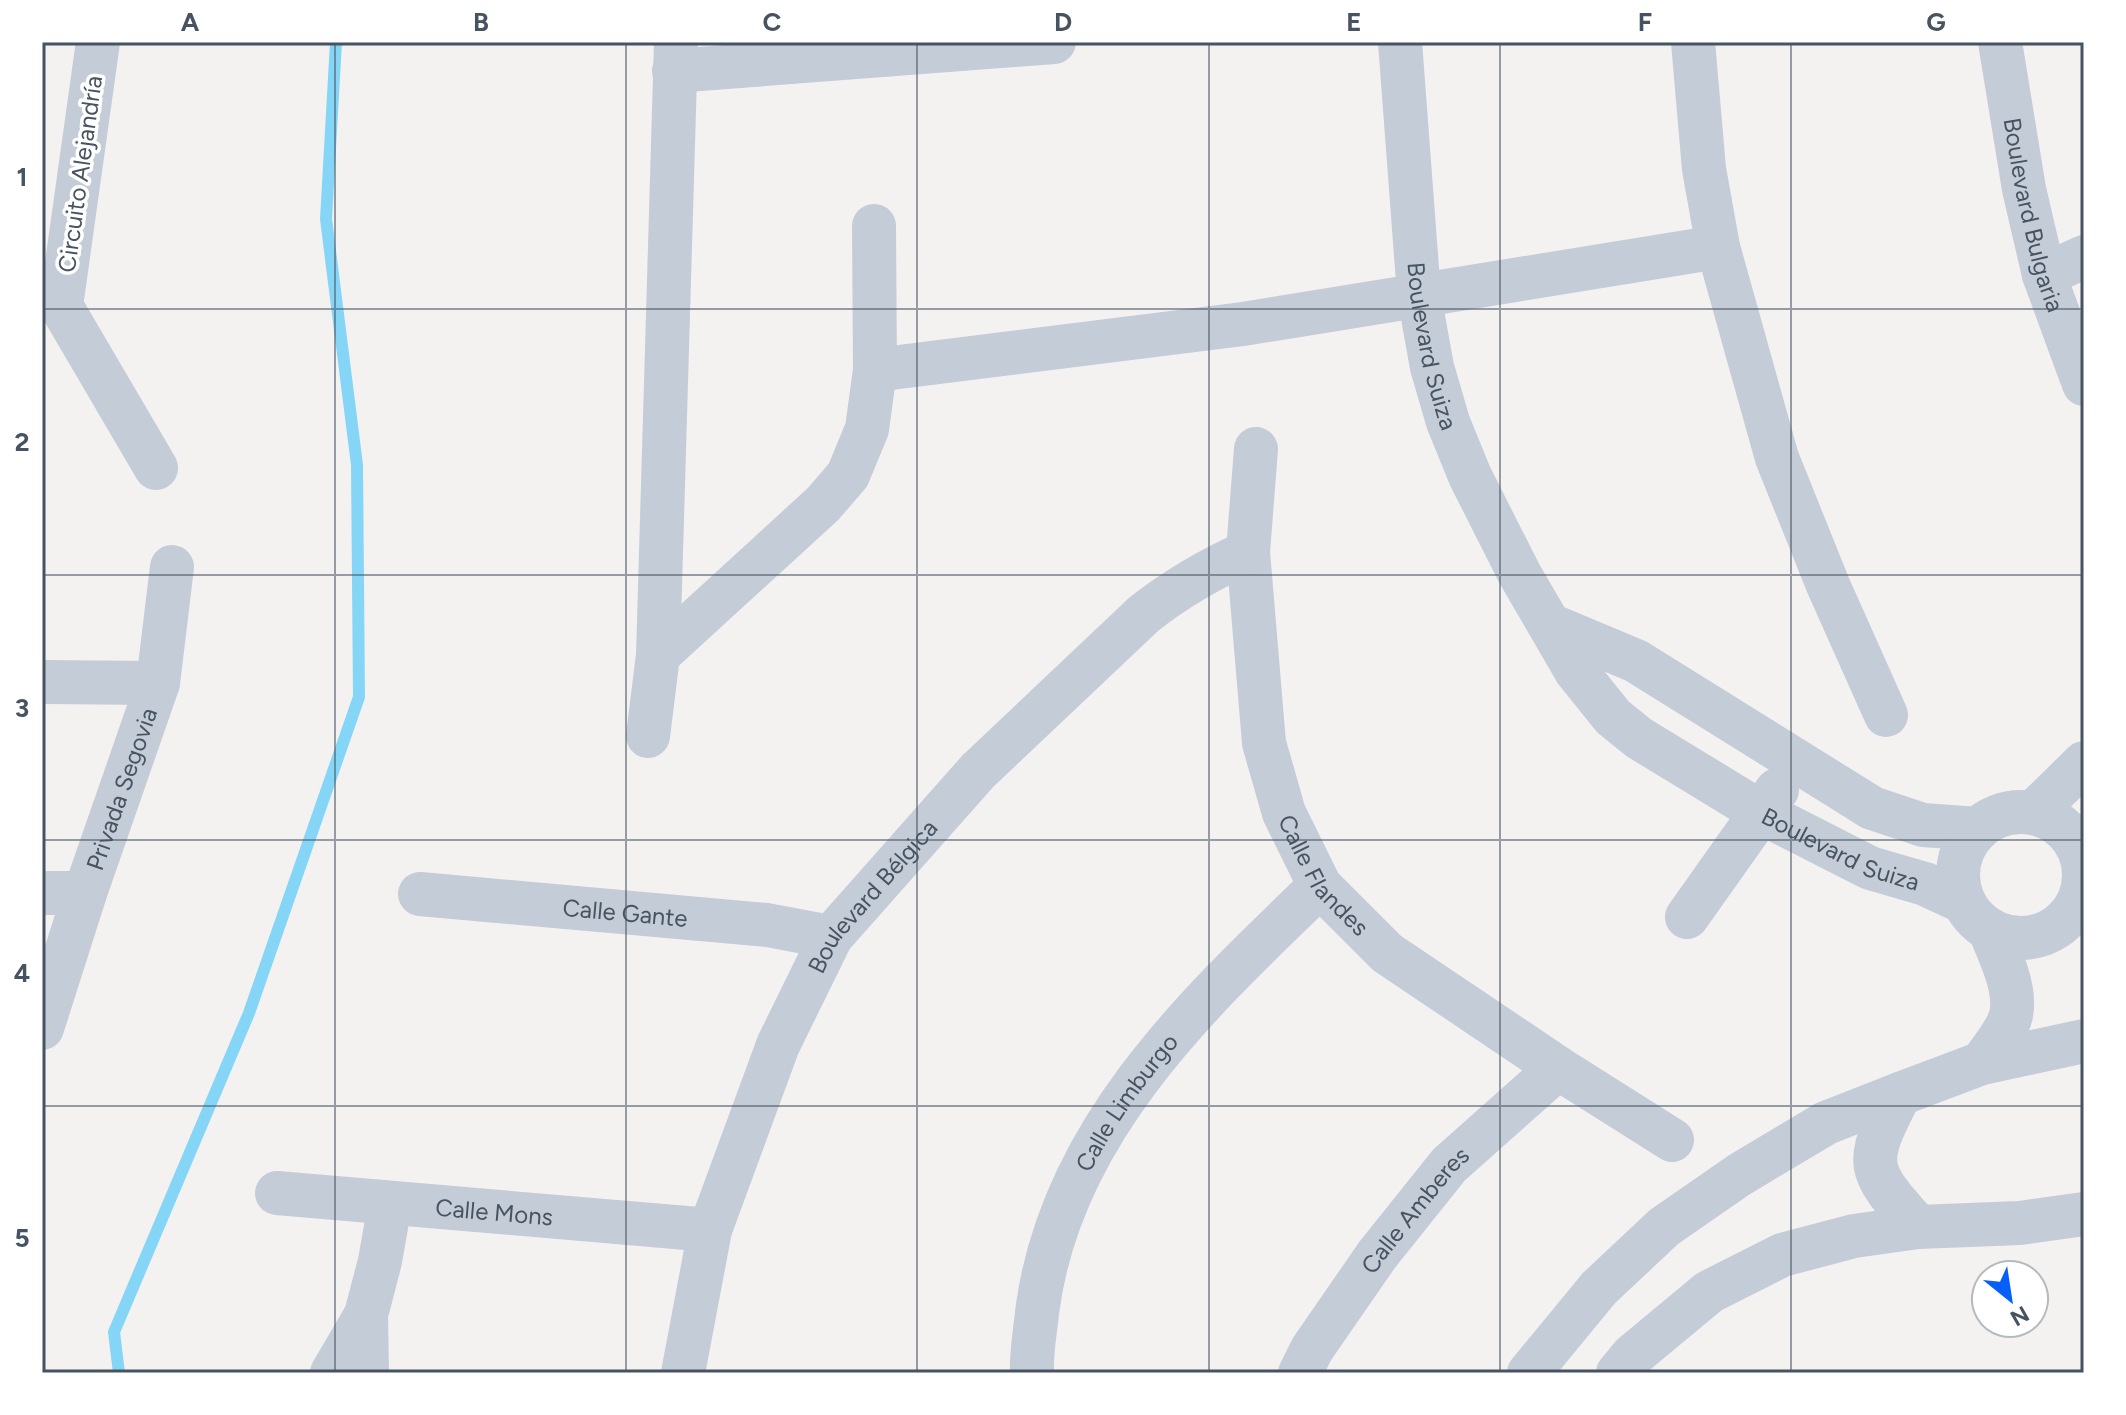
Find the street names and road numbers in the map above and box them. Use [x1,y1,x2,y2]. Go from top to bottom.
street label: Circuito Alejandría [52,74,108,274]
street label: Boulevard Bulgaria [1998,115,2071,316]
street label: Boulevard Suiza [1402,261,1464,434]
street label: Privada Segovia [80,704,163,874]
street label: Boulevard Suiza [1757,801,1923,896]
street label: Calle Flandes [1273,810,1375,941]
street label: Boulevard Bélgica [801,813,943,978]
street label: Calle Gante [562,892,689,932]
street label: Calle Limburgo [1069,1027,1184,1176]
street label: Calle Amberes [1354,1140,1475,1279]
street label: Calle Mons [434,1192,554,1231]

